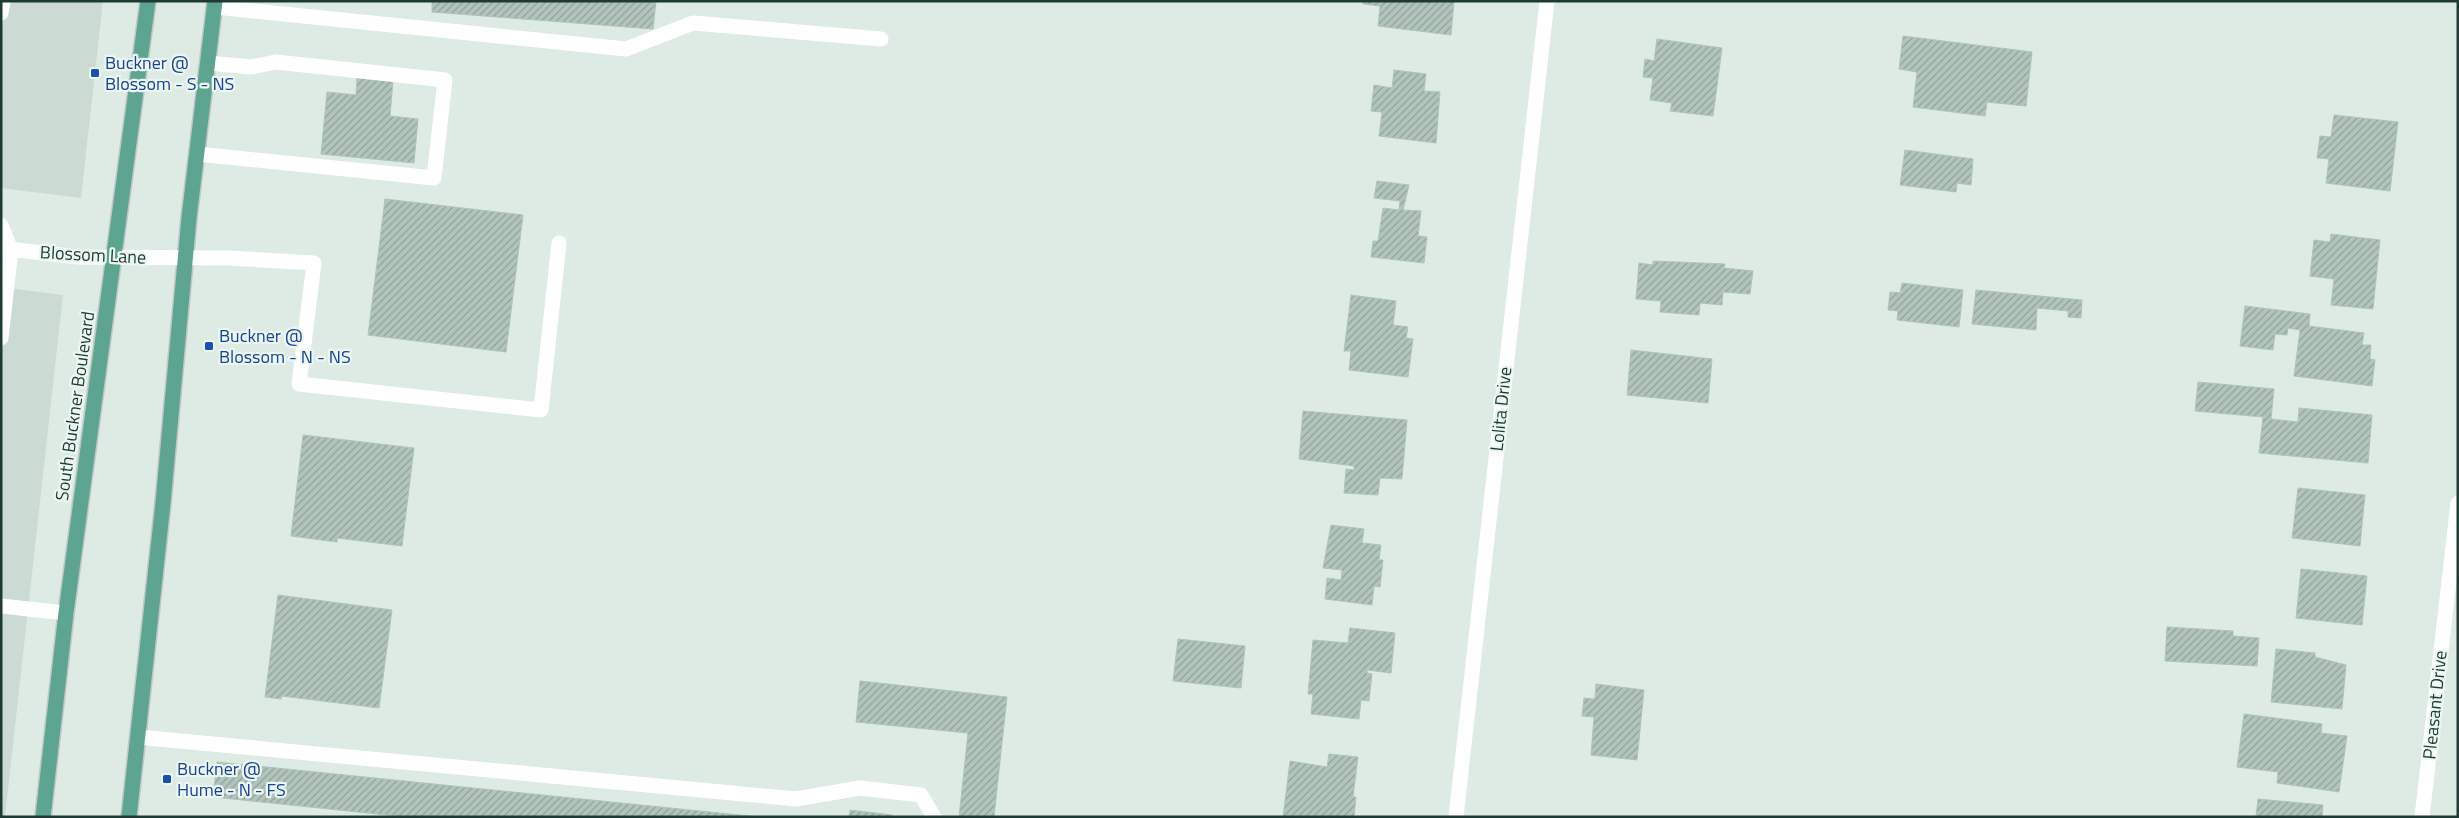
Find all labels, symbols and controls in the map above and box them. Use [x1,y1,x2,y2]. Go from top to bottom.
place label: Buckner @ Blossom - S - NS [105,49,234,97]
marker: Buckner @ Blossom - S - NS [89,67,101,79]
street label: Blossom Lane [39,238,147,271]
street label: South Buckner Boulevard [48,309,101,502]
place label: Buckner @ Blossom - N - NS [219,322,351,370]
marker: Buckner @ Blossom - N - NS [203,340,215,352]
street label: Lolita Drive [1483,365,1518,453]
street label: Pleasant Drive [2415,649,2454,761]
place label: Buckner @ Hume - N - FS [177,755,286,803]
marker: Buckner @ Hume - N - FS [161,773,173,785]

